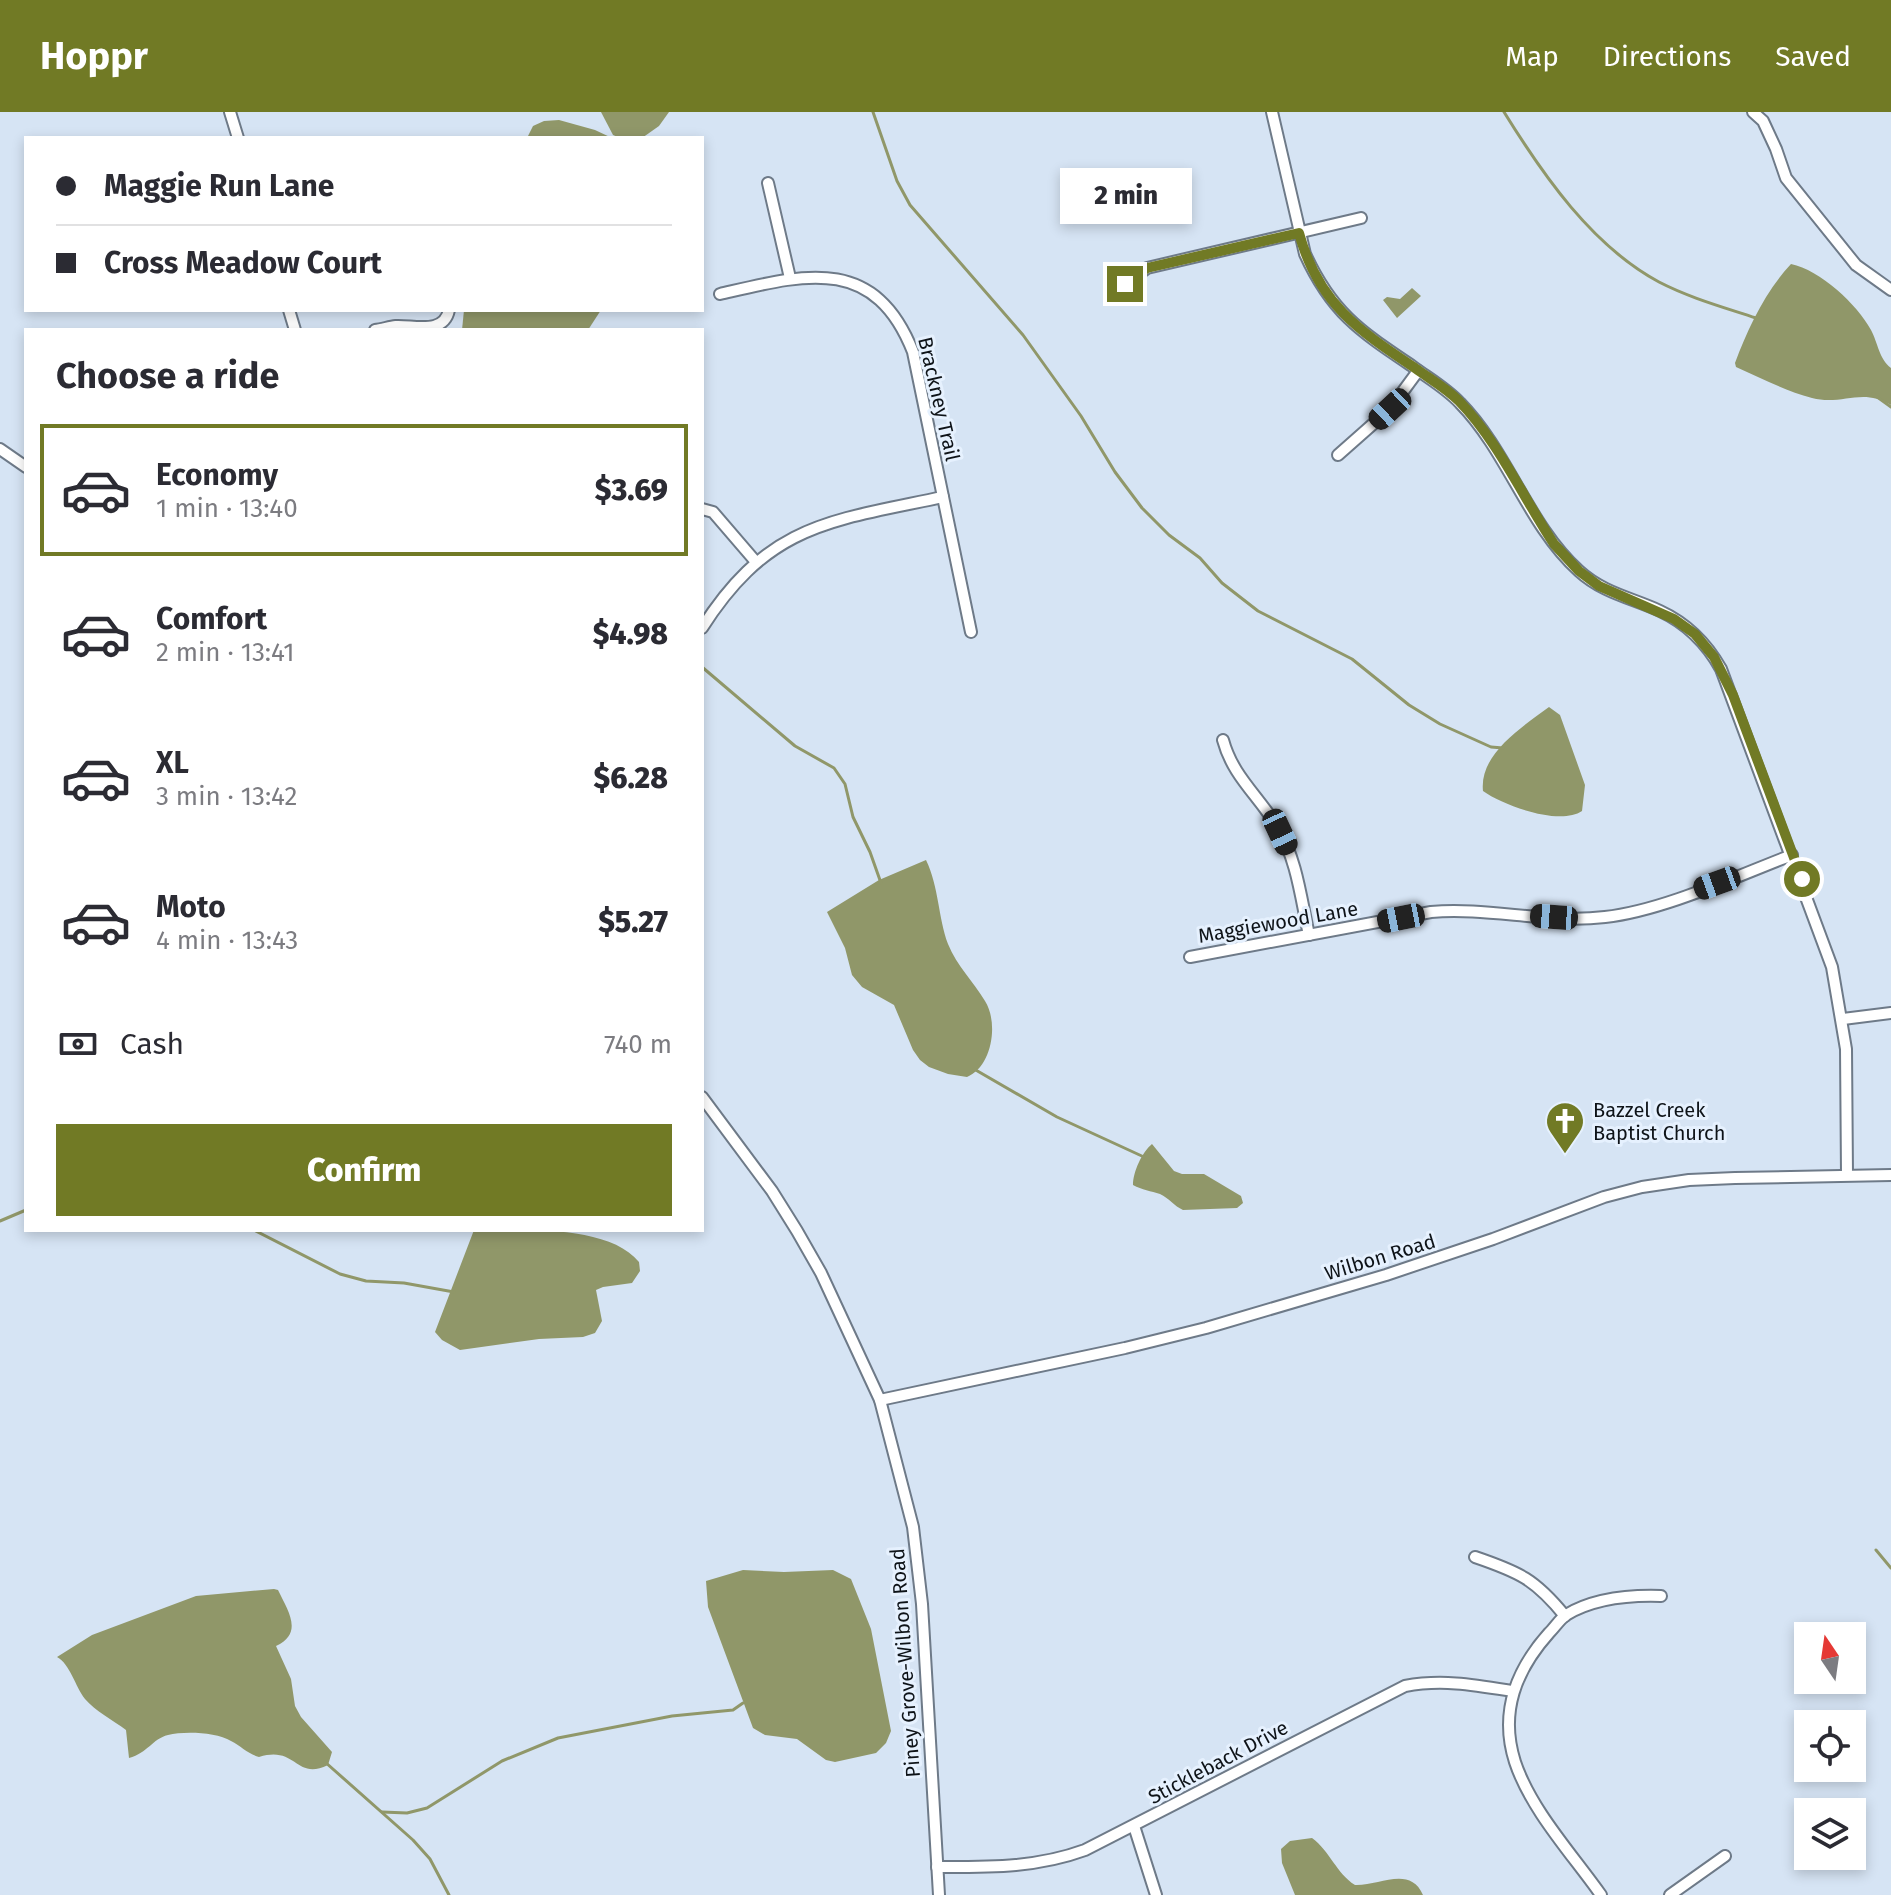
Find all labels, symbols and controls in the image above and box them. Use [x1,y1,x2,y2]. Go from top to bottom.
text: Hoppr [40,33,148,79]
text: Map [1505,40,1559,73]
text: Directions [1603,40,1731,73]
text: Saved [1775,40,1851,73]
text: Maggie Run Lane [104,168,334,204]
callout: 2 min [1059,168,1191,224]
text: 2 min [1094,180,1158,211]
text: Cross Meadow Court [104,245,382,281]
route end [1107,266,1143,302]
street label: Brackney Trail [913,335,965,464]
text: Choose a ride [56,354,279,398]
car [1364,384,1416,434]
icon: car [60,454,132,526]
text: Economy [156,457,278,493]
text: $3.69 [595,472,668,508]
text: 1 min · 13:40 [156,493,298,524]
icon: car [60,598,132,670]
text: Comfort [156,601,267,637]
text: $4.98 [593,616,668,652]
text: 2 min · 13:41 [156,637,295,668]
icon: car [60,742,132,814]
text: XL [156,745,189,781]
text: $6.28 [594,760,668,796]
text: 3 min · 13:42 [156,781,297,812]
car [1259,805,1301,859]
route start [1784,861,1820,897]
car [1690,864,1744,902]
icon: car [60,886,132,958]
text: Moto [156,889,226,925]
street label: Maggiewood Lane [1196,896,1360,948]
car [1375,902,1427,934]
car [1529,903,1579,931]
text: $5.27 [598,904,668,940]
text: 4 min · 13:43 [156,925,298,956]
icon: cash [56,1022,100,1066]
text: Cash [120,1026,184,1062]
text: 740 m [604,1029,672,1060]
place label: Bazzel Creek Baptist Church [1593,1098,1725,1145]
church icon: Bazzel Creek Baptist Church [1544,1100,1586,1155]
button: Confirm [56,1124,672,1216]
street label: Wilbon Road [1322,1229,1438,1285]
street label: Piney Grove-Wilbon Road [885,1548,925,1778]
north arrow [1794,1622,1866,1694]
map controls [1794,1622,1866,1870]
button: locate [1794,1710,1866,1782]
street label: Stickleback Drive [1144,1715,1292,1809]
button: layers [1794,1798,1866,1870]

